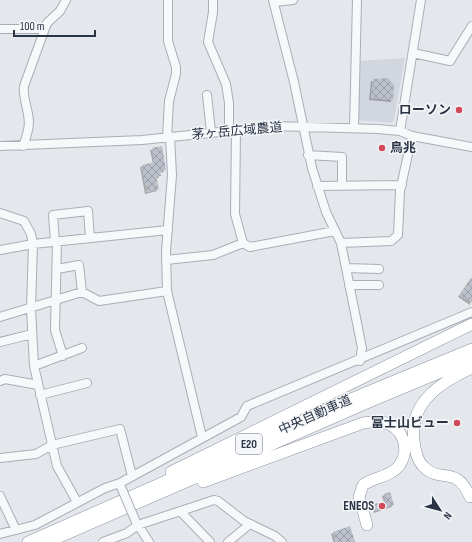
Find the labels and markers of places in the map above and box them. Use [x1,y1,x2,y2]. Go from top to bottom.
place label: ローソン [399,102,451,118]
marker: ローソン [454,105,464,115]
place label: 鳥兆 [390,140,416,156]
marker: 鳥兆 [377,143,387,153]
place label: 富士山ビュー [371,415,449,431]
marker: 富士山ビュー [452,418,462,428]
place label: ENEOS [343,498,374,514]
marker: ENEOS [377,501,387,511]

